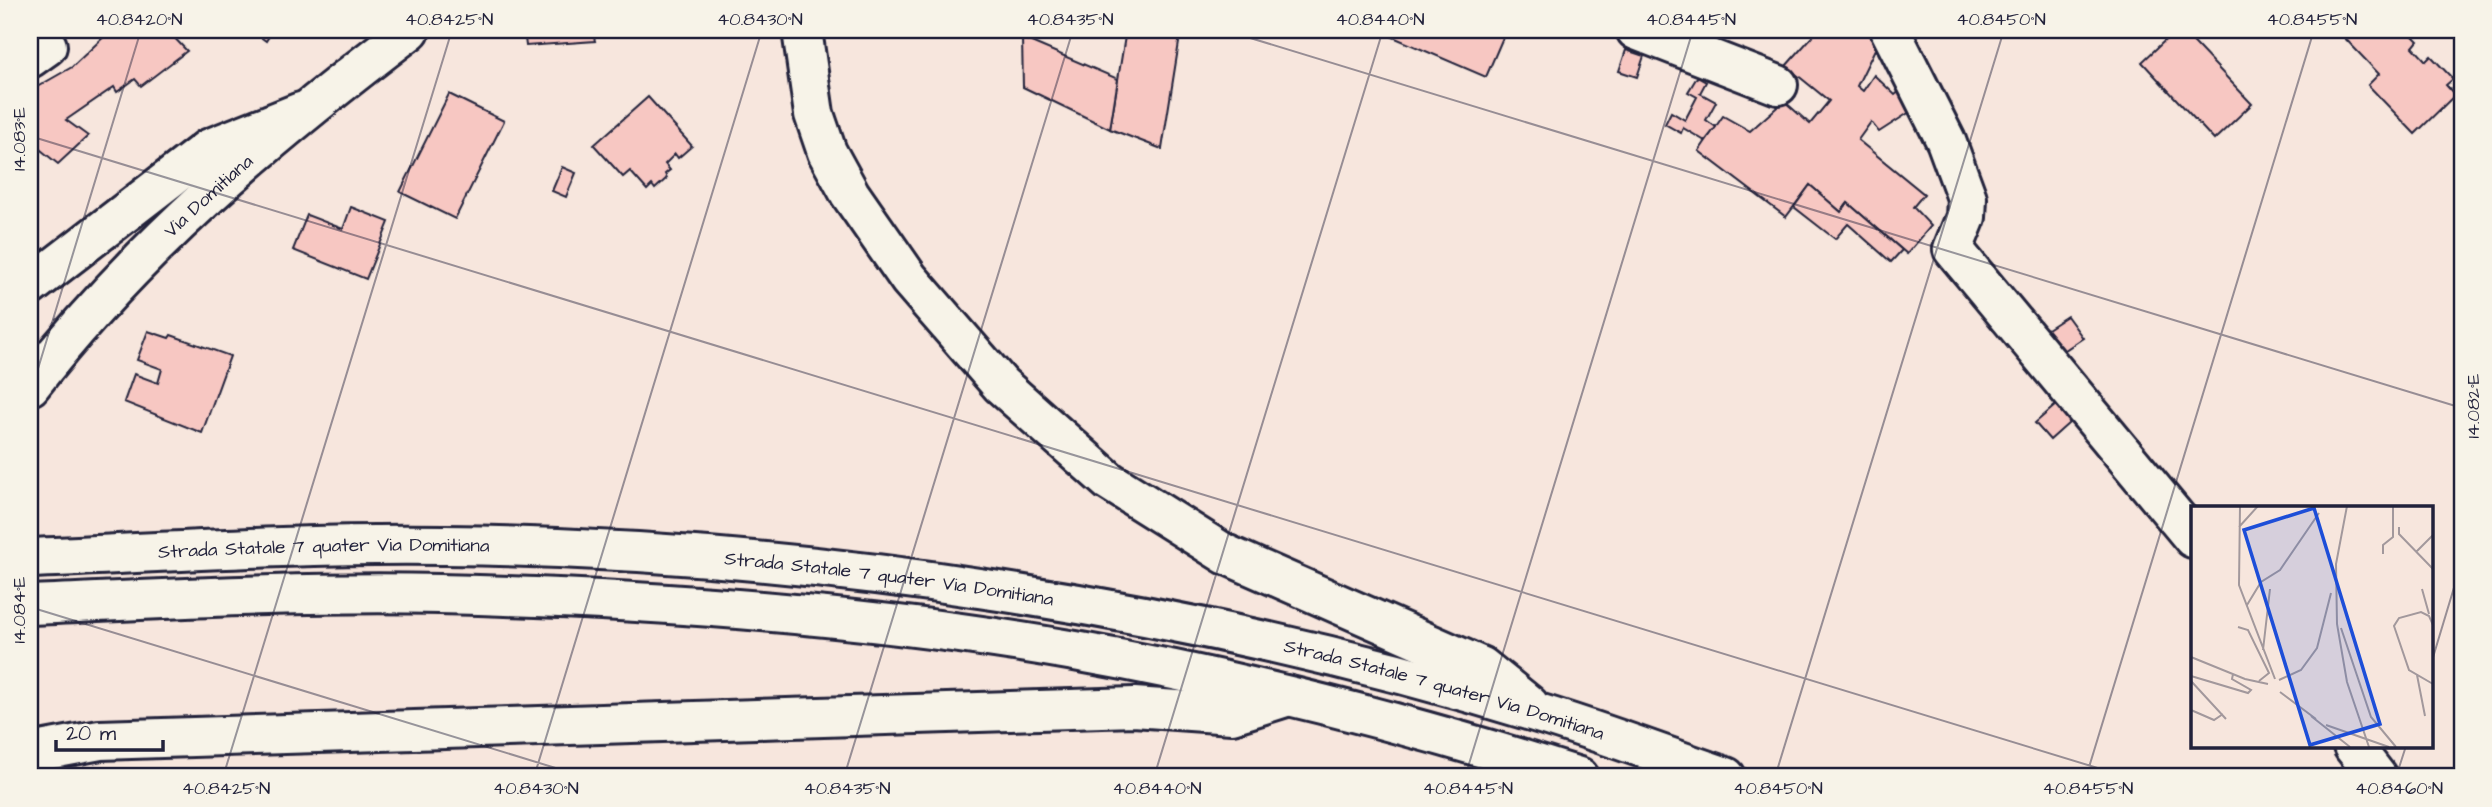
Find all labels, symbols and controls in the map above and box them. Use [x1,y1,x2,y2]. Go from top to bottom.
text: 40.8420°N [96,7,182,32]
text: 40.8425°N [405,7,493,32]
text: 40.8430°N [717,7,803,32]
text: 40.8435°N [1026,7,1114,32]
text: 40.8440°N [1336,7,1424,32]
text: 40.8445°N [1646,7,1736,32]
text: 40.8450°N [1956,7,2046,32]
text: 40.8455°N [2267,7,2357,32]
text: 14.083°E [7,107,32,171]
street label: Via Domitiana [158,148,259,244]
text: 14.082°E [2461,373,2486,439]
inset map [2191,506,2432,748]
street label: Strada Statale 7 quater Via Domitiana [157,531,490,565]
street label: Strada Statale 7 quater Via Domitiana [723,545,1056,613]
text: 14.084°E [7,576,32,643]
street label: Strada Statale 7 quater Via Domitiana [1281,632,1608,747]
scale bar [56,709,163,753]
text: 20 m [66,719,117,748]
text: 40.8425°N [182,776,270,801]
text: 40.8430°N [493,776,579,801]
text: 40.8435°N [803,776,891,801]
text: 40.8440°N [1113,776,1201,801]
text: 40.8445°N [1423,776,1513,801]
text: 40.8450°N [1733,776,1823,801]
text: 40.8455°N [2043,776,2133,801]
text: 40.8460°N [2355,776,2443,801]

